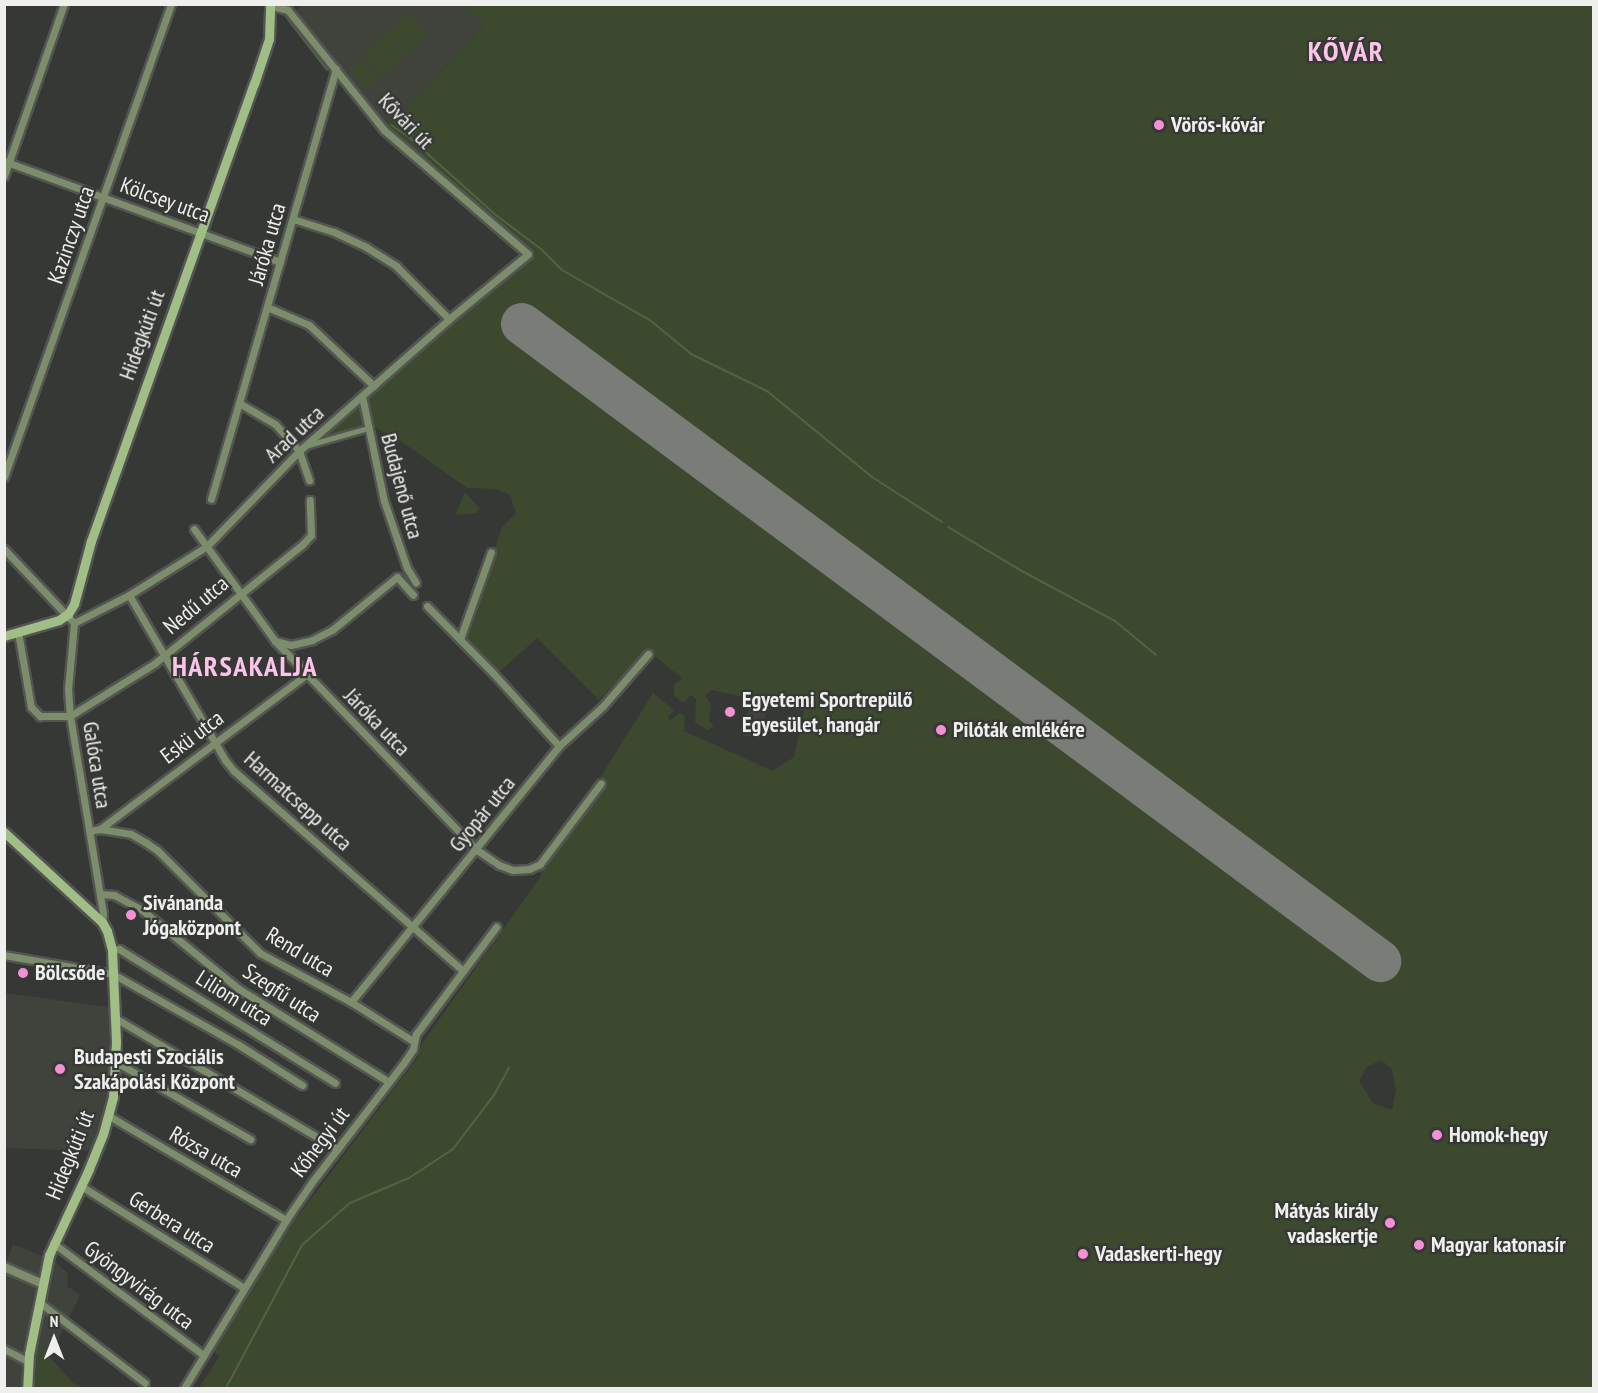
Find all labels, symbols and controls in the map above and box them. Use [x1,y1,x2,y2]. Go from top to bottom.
district label: KŐVÁR [1308,34,1384,68]
street label: Kővári út [373,87,439,155]
place label: Vörös-kővár [1171,112,1265,138]
marker: Vörös-kővár [1152,118,1166,132]
street label: Kölcsey utca [117,172,213,228]
street label: Kazinczy utca [42,183,100,287]
street label: Járóka utca [243,200,291,288]
street label: Hidegkúti út [114,286,170,384]
street label: Arad utca [259,400,329,468]
street label: Budajenő utca [375,430,429,542]
street label: Nedű utca [158,570,234,640]
district label: HÁRSAKALJA [172,649,318,683]
street label: Járóka utca [338,683,416,761]
place label: Egyetemi Sportrepülő Egyesület, hangár [742,686,912,738]
street label: Eskü utca [155,705,229,769]
marker: Egyetemi Sportrepülő Egyesület, hangár [723,705,737,719]
place label: Pilóták emlékére [953,717,1086,743]
street label: Galóca utca [77,720,117,810]
marker: Pilóták emlékére [934,723,948,737]
street label: Harmatcsepp utca [239,746,357,856]
street label: Gyopár utca [444,771,520,857]
place label: Sivánanda Jógaközpont [143,889,241,940]
marker: Sivánanda Jógaközpont [124,908,138,922]
street label: Rend utca [261,921,339,983]
street label: Szegfű utca [238,958,326,1028]
place label: Bölcsőde [35,960,105,986]
street label: Liliom utca [191,964,277,1032]
marker: Bölcsőde [16,966,30,980]
place label: Budapesti Szociális Szakápolási Központ [74,1043,235,1094]
marker: Budapesti Szociális Szakápolási Központ [51,1060,69,1078]
street label: Kőhegyi út [285,1102,355,1182]
street label: Hidegkúti út [40,1107,100,1203]
street label: Rózsa utca [165,1121,247,1183]
place label: Homok-hegy [1449,1122,1548,1148]
marker: Homok-hegy [1430,1128,1444,1142]
street label: Gerbera utca [124,1185,220,1259]
place label: Mátyás király vadaskertje [1275,1197,1378,1248]
marker: Mátyás király vadaskertje [1383,1216,1397,1230]
place label: Magyar katonasír [1431,1232,1566,1258]
street label: Gyöngyvirág utca [79,1235,199,1335]
marker: Magyar katonasír [1412,1238,1426,1252]
place label: Vadaskerti-hegy [1095,1241,1222,1267]
marker: Vadaskerti-hegy [1076,1247,1090,1261]
north arrow [24,1309,84,1369]
text: N [50,1311,58,1331]

